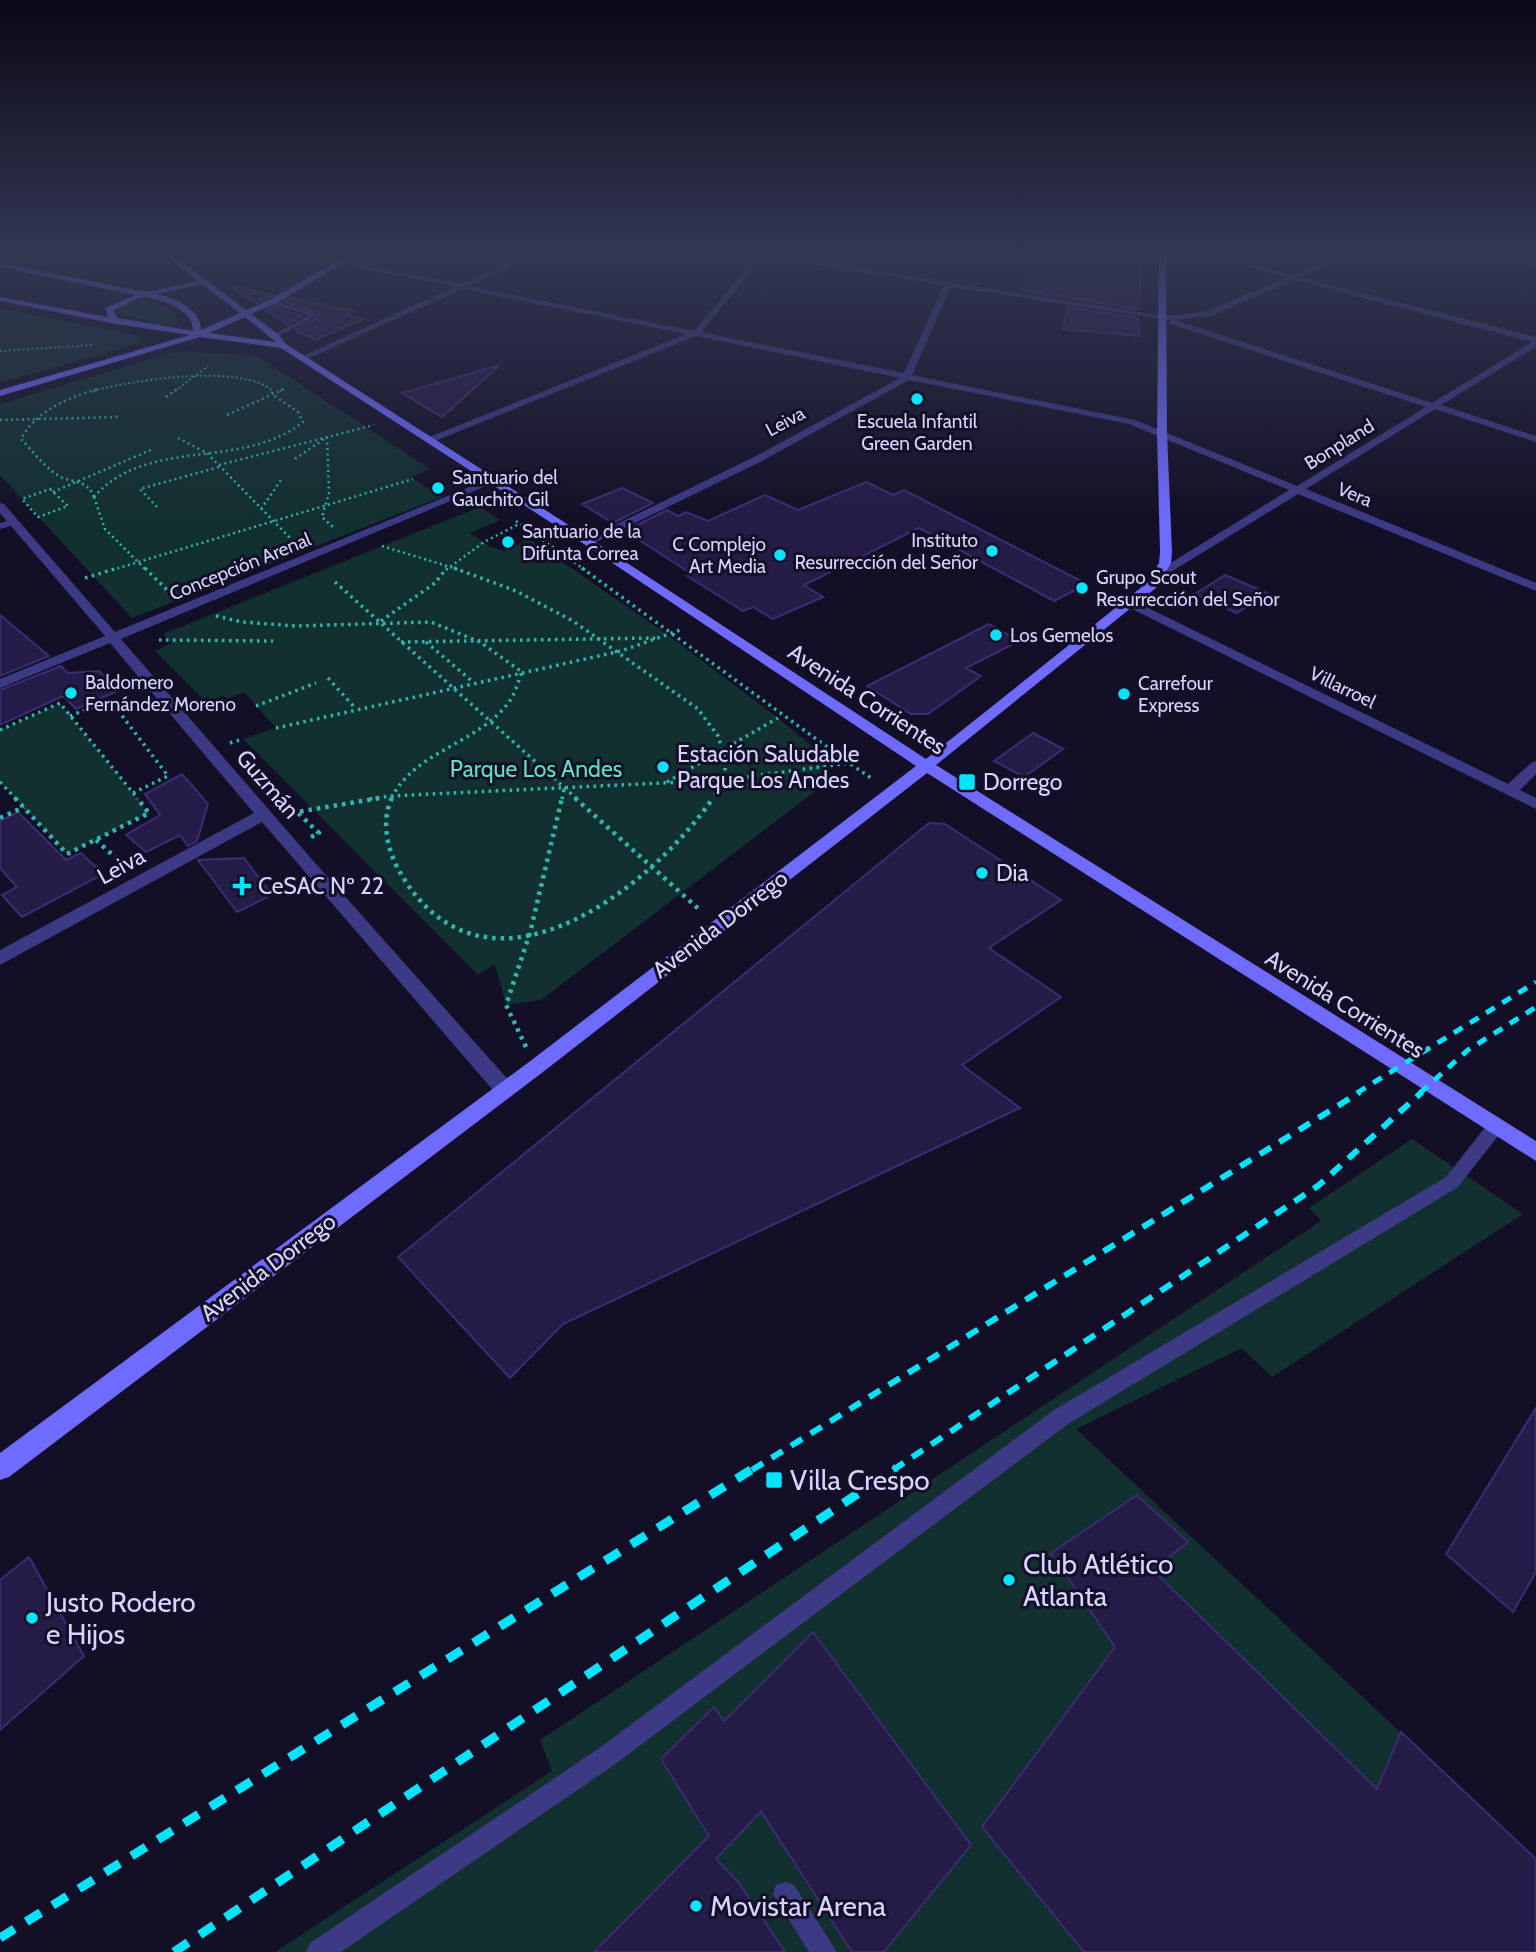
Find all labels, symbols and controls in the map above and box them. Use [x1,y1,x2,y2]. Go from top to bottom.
marker: Escuela Infantil Green Garden [909,391,925,407]
street label: Leiva [762,402,809,441]
place label: Escuela Infantil Green Garden [857,410,978,455]
street label: Bonpland [1300,414,1378,475]
place label: Santuario del Gauchito Gil [452,466,558,511]
street label: Vera [1334,477,1375,512]
marker: Santuario del Gauchito Gil [430,480,446,496]
place label: Santuario de la Difunta Correa [522,520,641,565]
street label: Concepción Arenal [166,527,315,605]
place label: Instituto Resurrección del Señor [794,529,978,574]
place label: C Complejo Art Media [672,533,766,578]
marker: Santuario de la Difunta Correa [500,534,516,550]
marker: Instituto Resurrección del Señor [984,543,1000,559]
marker: C Complejo Art Media [772,547,788,563]
place label: Grupo Scout Resurrección del Señor [1096,566,1280,611]
marker: Grupo Scout Resurrección del Señor [1074,580,1090,596]
place label: Los Gemelos [1010,624,1114,647]
marker: Los Gemelos [988,627,1004,643]
street label: Avenida Corrientes [783,638,951,760]
street label: Villarroel [1306,662,1380,714]
place label: Baldomero Fernández Moreno [85,671,236,716]
place label: Carrefour Express [1138,672,1213,717]
marker: Baldomero Fernández Moreno [63,685,79,701]
marker: Carrefour Express [1116,686,1132,702]
place label: Estación Saludable Parque Los Andes [677,740,860,794]
street label: Guzmán [230,744,306,824]
park label: Parque Los Andes [450,755,622,783]
marker: Estación Saludable Parque Los Andes [655,759,671,775]
place label: Dorrego [983,768,1062,796]
marker: Dorrego [957,772,977,792]
street label: Leiva [92,842,150,890]
place label: Dia [996,859,1028,887]
street label: Avenida Dorrego [647,864,793,984]
marker: Dia [974,865,990,881]
place label: CeSAC Nº 22 [258,872,384,900]
marker: CeSAC Nº 22 [232,876,252,896]
street label: Avenida Corrientes [1260,944,1430,1064]
street label: Avenida Dorrego [195,1207,341,1327]
place label: Villa Crespo [790,1463,930,1497]
marker: Villa Crespo [764,1470,784,1490]
place label: Club Atlético Atlanta [1023,1547,1173,1613]
marker: Club Atlético Atlanta [1001,1572,1017,1588]
place label: Justo Rodero e Hijos [45,1585,196,1651]
marker: Justo Rodero e Hijos [24,1610,40,1626]
place label: Movistar Arena [710,1889,887,1923]
marker: Movistar Arena [688,1898,704,1914]

